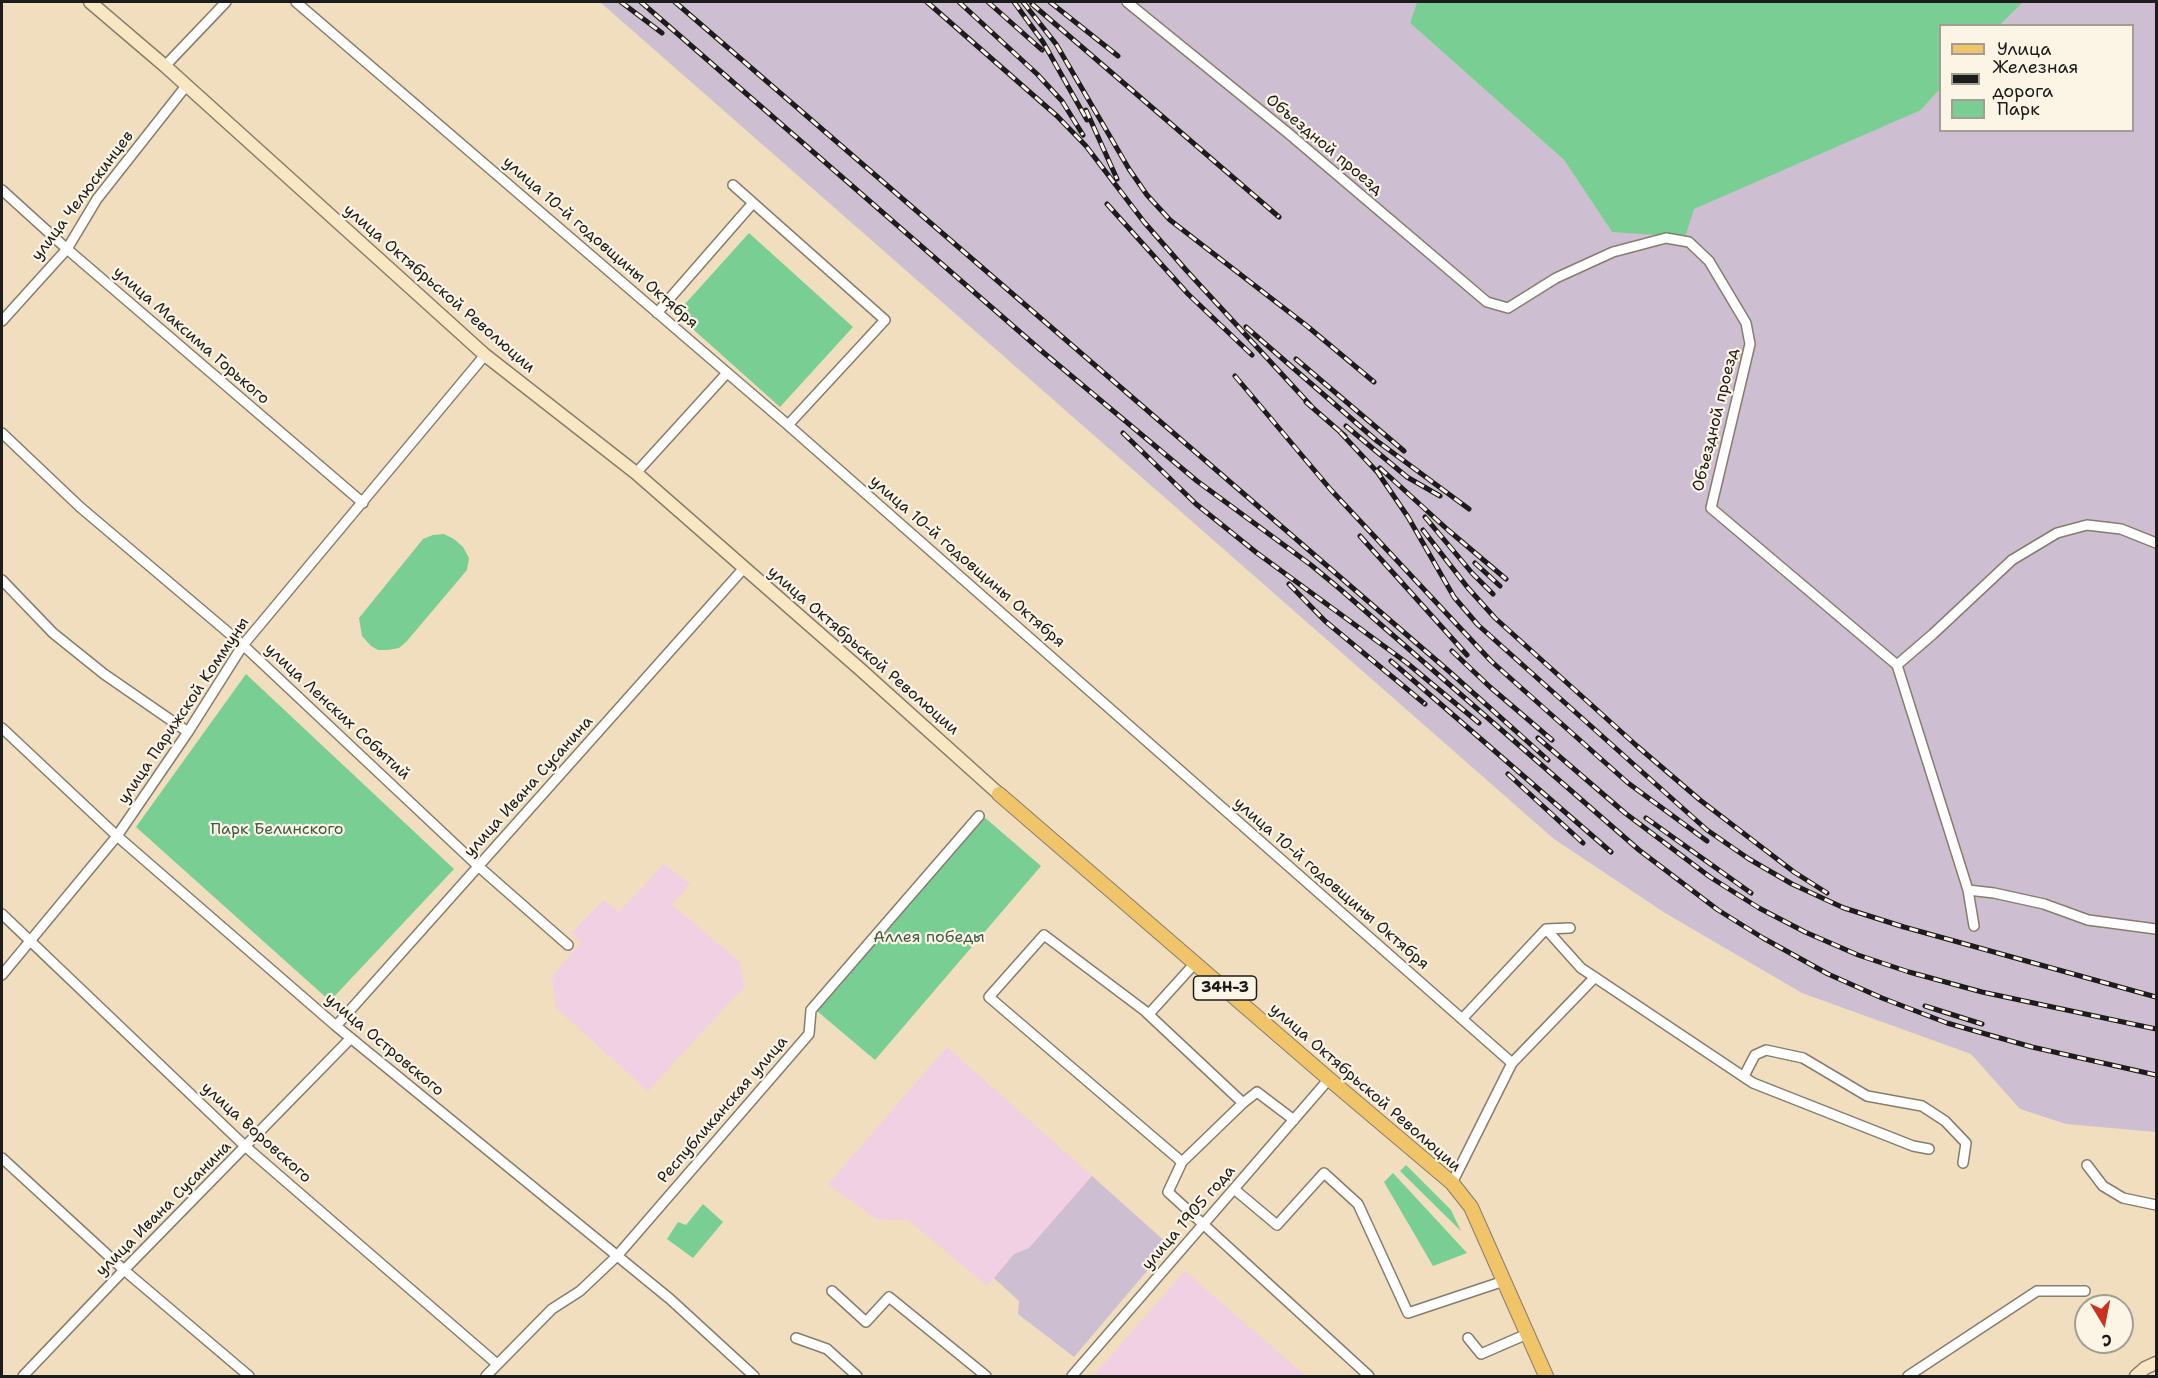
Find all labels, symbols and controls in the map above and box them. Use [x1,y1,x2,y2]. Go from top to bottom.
legend [1939,24,2134,132]
text: Улица [1997,37,2051,61]
text: Железная дорога [1992,55,2078,103]
street label: Объездной проезд [1262,90,1386,200]
text: Парк [1997,97,2040,121]
street label: улица Челюскинцев [28,127,138,265]
street label: улица 10-й годовщины Октября [498,153,702,333]
street label: улица Октябрьской Революции [339,201,539,377]
street label: улица Максима Горького [109,263,273,409]
street label: Объездной проезд [1689,346,1743,494]
street label: улица 10-й годовщины Октября [865,472,1069,652]
street label: улица Октябрьской Революции [763,563,963,739]
street label: улица Парижской Коммуны [114,614,254,808]
street label: улица Ленских Событий [260,640,414,784]
street label: улица Ивана Сусанина [461,712,597,862]
street label: улица 10-й годовщины Октября [1229,794,1433,974]
park label: Парк Белинского [211,820,343,840]
park label: Аллея победы [873,928,985,948]
road number: 34Н-3 [1194,976,1256,1000]
street label: улица Островского [320,989,448,1101]
street label: улица Октябрьской Революции [1265,1000,1465,1176]
street label: Республиканская улица [654,1033,792,1187]
street label: улица Воровского [197,1078,315,1188]
street label: улица Ивана Сусанина [92,1137,236,1281]
street label: улица 1905 года [1138,1162,1240,1274]
north arrow [2074,1294,2134,1354]
text: С [2100,1329,2114,1351]

